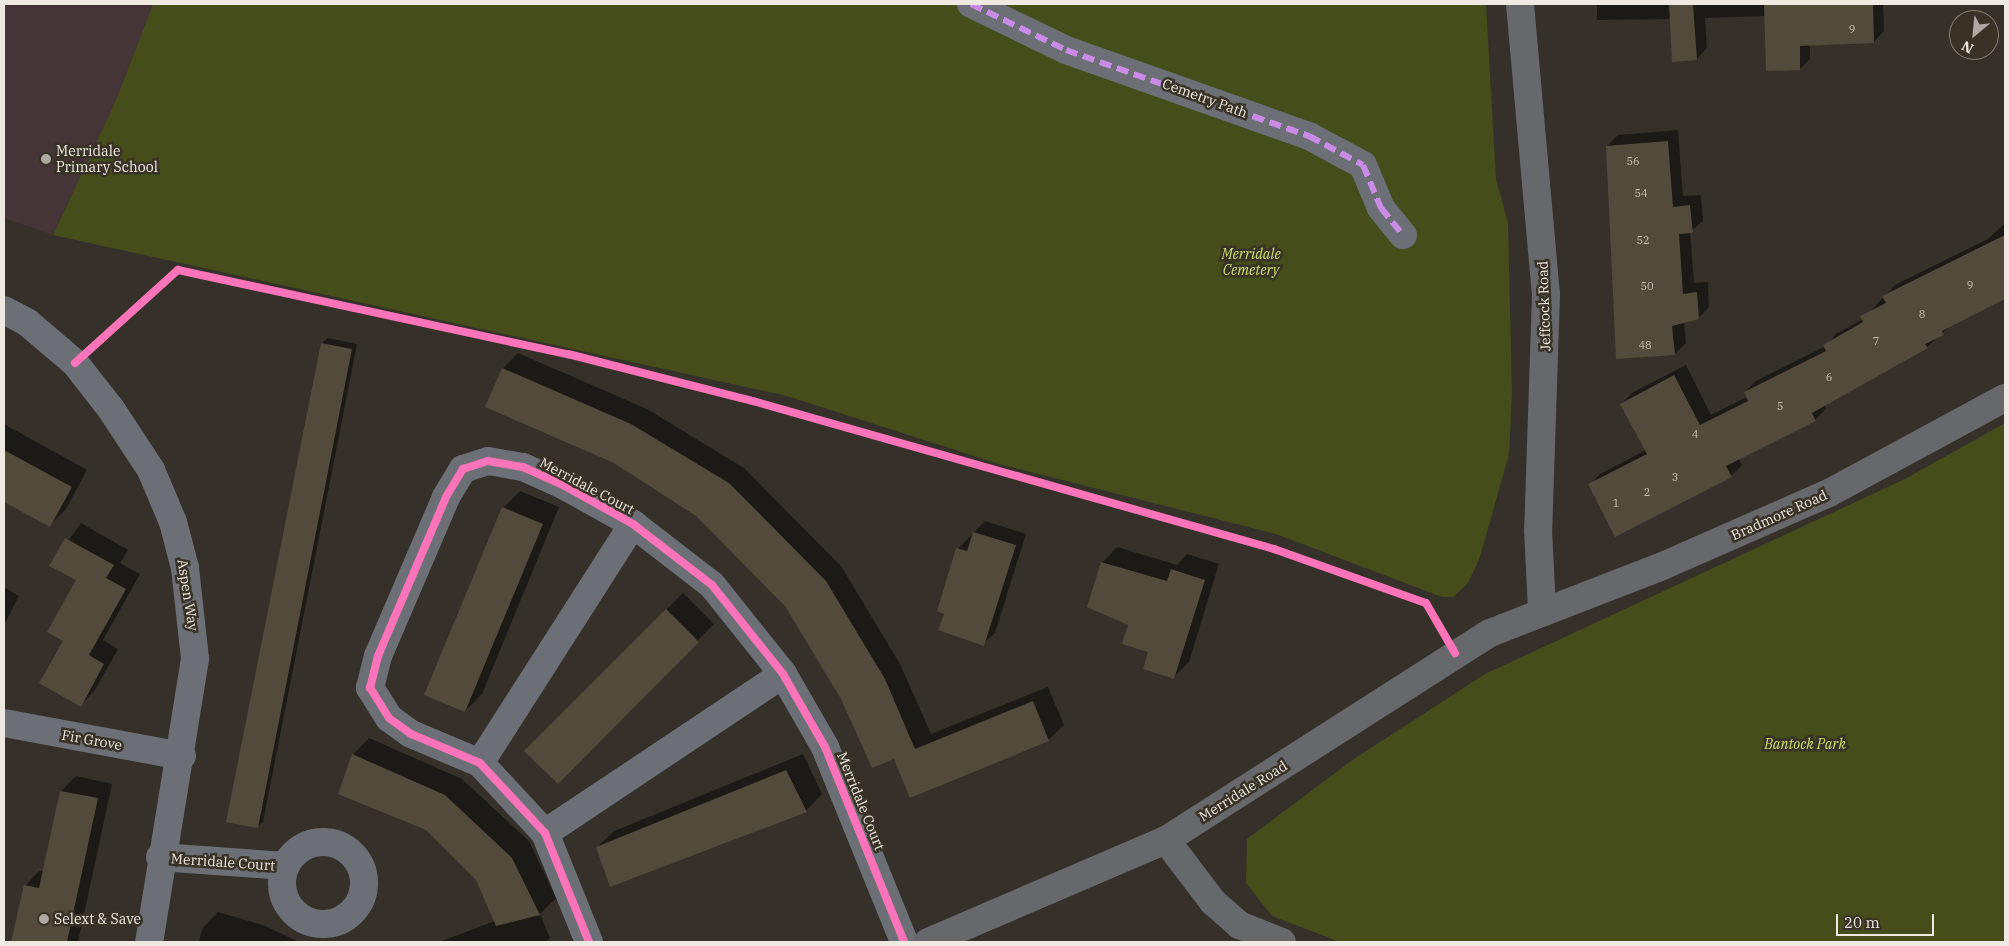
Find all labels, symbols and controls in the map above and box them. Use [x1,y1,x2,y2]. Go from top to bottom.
north arrow [1949,10,1999,60]
house number: 9 [1849,22,1855,36]
text: N [1958,37,1977,58]
street label: Cemetry Path [1160,75,1250,121]
place label: Merridale Primary School [56,143,158,176]
marker: Merridale Primary School [40,153,52,165]
house number: 56 [1626,154,1640,168]
house number: 54 [1634,186,1648,200]
house number: 52 [1636,233,1650,247]
park label: Merridale Cemetery [1221,246,1281,278]
street label: Jeffcock Road [1534,261,1554,351]
house number: 9 [1967,278,1973,292]
house number: 50 [1640,279,1654,293]
house number: 8 [1919,307,1925,321]
house number: 7 [1873,334,1879,348]
house number: 48 [1638,338,1652,352]
house number: 6 [1826,370,1832,384]
house number: 5 [1777,399,1783,413]
house number: 4 [1692,427,1698,441]
street label: Merridale Court [537,454,637,518]
house number: 3 [1672,470,1678,484]
house number: 2 [1644,485,1650,499]
street label: Bradmore Road [1728,486,1830,544]
house number: 1 [1613,496,1619,510]
street label: Aspen Way [174,558,202,632]
street label: Fir Grove [60,726,124,754]
park label: Bantock Park [1764,736,1846,752]
street label: Merridale Court [834,749,888,853]
street label: Merridale Road [1196,757,1290,825]
street label: Merridale Court [170,850,276,874]
scale bar [1839,904,1936,936]
place label: Selext & Save [54,911,141,927]
marker: Selext & Save [38,913,50,925]
text: 20 m [1844,913,1880,932]

